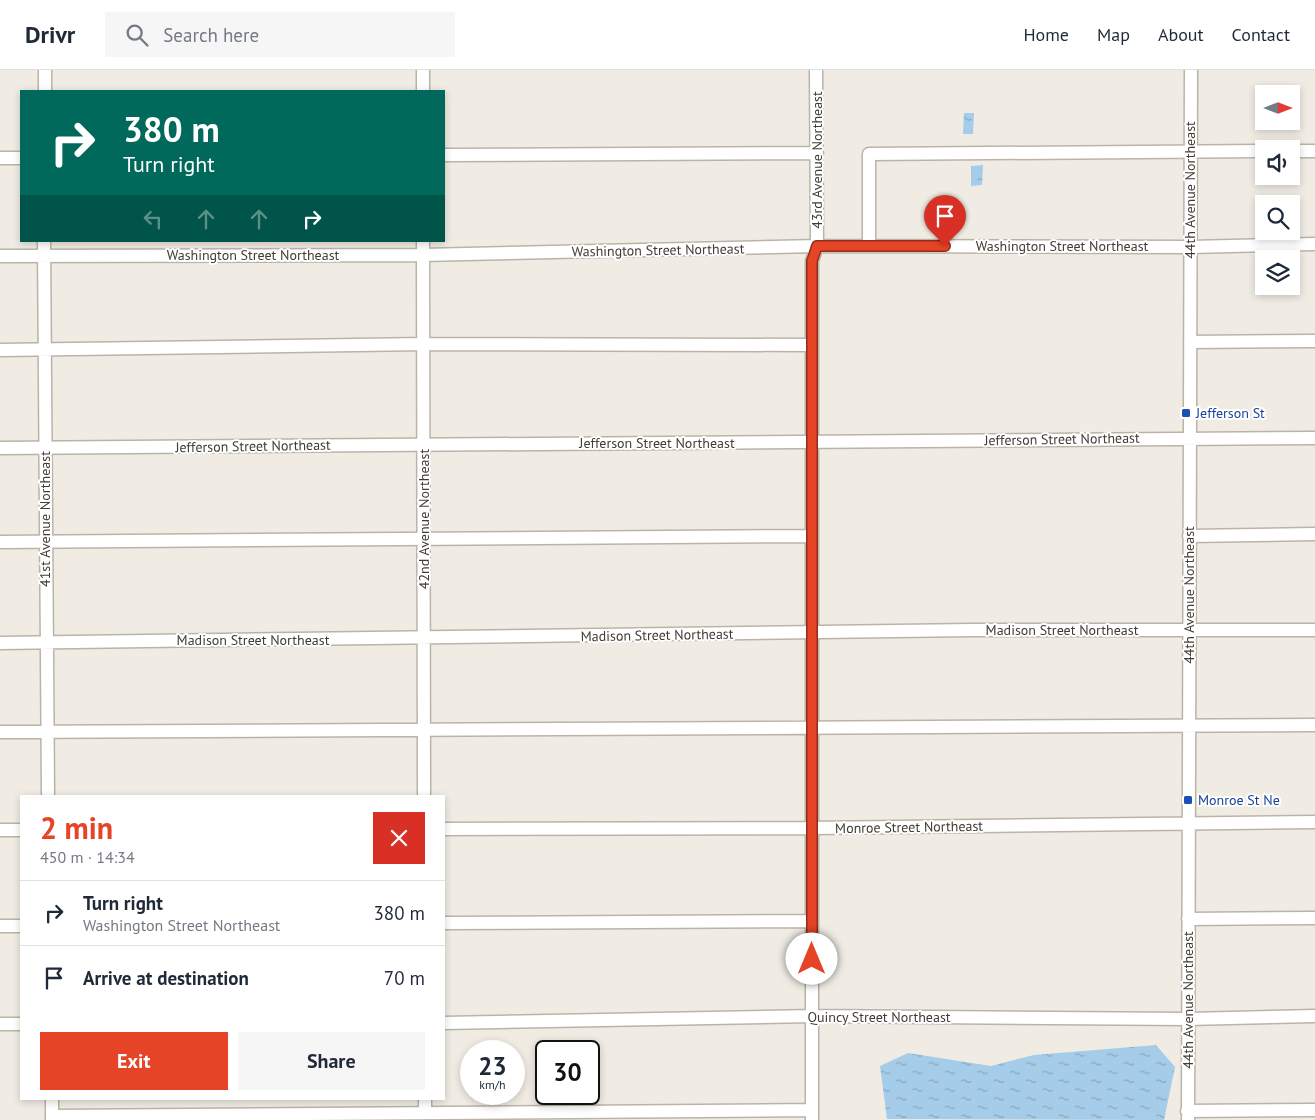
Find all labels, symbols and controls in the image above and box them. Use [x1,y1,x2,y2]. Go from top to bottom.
search box [105,12,455,57]
text: Drivr [25,19,75,50]
icon: search [123,21,151,49]
text: Search here [163,23,259,47]
text: Home [1023,23,1069,46]
text: Map [1097,23,1130,46]
text: About [1158,23,1204,46]
text: Contact [1232,23,1290,46]
north arrow [1255,85,1300,130]
map controls [1255,85,1300,295]
street label: 43rd Avenue Northeast [808,91,826,229]
text: 380 m [123,106,220,152]
icon: right [40,110,105,175]
street label: 44th Avenue Northeast [1181,121,1199,259]
button: sound [1255,140,1300,185]
text: Turn right [123,150,215,178]
pin [924,195,966,246]
button: search [1255,195,1300,240]
icon: arrive [931,202,959,230]
icon: left [139,205,167,233]
icon: ahead [192,205,220,233]
icon: ahead [245,205,273,233]
icon: right [298,205,326,233]
street label: Washington Street Northeast [976,237,1149,255]
street label: Washington Street Northeast [572,239,745,261]
street label: Washington Street Northeast [167,246,340,264]
button: layers [1255,250,1300,295]
place label: Jefferson St [1195,404,1265,422]
marker: Jefferson St [1180,407,1192,419]
street label: Jefferson Street Northeast [983,429,1140,449]
street label: Jefferson Street Northeast [578,434,735,452]
street label: Jefferson Street Northeast [174,436,331,456]
street label: 42nd Avenue Northeast [415,449,433,589]
street label: 41st Avenue Northeast [36,451,54,587]
street label: 44th Avenue Northeast [1180,526,1198,664]
street label: Madison Street Northeast [986,621,1139,639]
street label: Madison Street Northeast [580,625,734,645]
street label: Madison Street Northeast [177,631,330,649]
place label: Monroe St Ne [1198,791,1280,809]
marker: Monroe St Ne [1182,794,1194,806]
text: 2 min [40,808,113,847]
button: close [373,812,425,864]
street label: Monroe Street Northeast [835,817,983,837]
text: 450 m · 14:34 [40,847,135,867]
text: Turn right [83,891,163,915]
icon: right [40,899,68,927]
text: 380 m [373,901,425,925]
text: Washington Street Northeast [83,915,280,935]
street label: 44th Avenue Northeast [1179,931,1197,1069]
position arrow [785,932,837,984]
icon: arrive [40,964,68,992]
text: Arrive at destination [83,966,249,990]
text: 70 m [384,966,425,990]
street label: Quincy Street Northeast [807,1008,951,1026]
button: Exit [40,1032,228,1090]
button: Share [238,1032,425,1090]
speed limit sign: 30 [535,1040,600,1105]
text: 23 [478,1050,507,1082]
text: km/h [479,1077,506,1092]

